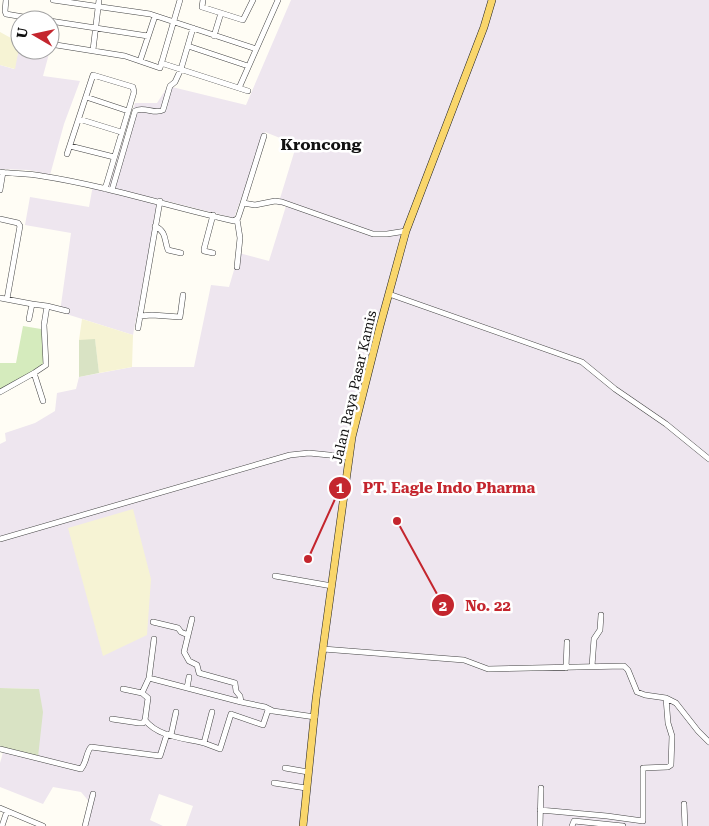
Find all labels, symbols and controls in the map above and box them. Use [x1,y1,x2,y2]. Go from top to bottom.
north arrow [10,10,60,60]
text: U [13,26,31,40]
district label: Kroncong [281,135,362,154]
street label: Jalan Raya Pasar Kamis [329,308,380,465]
callout: PT. Eagle Indo Pharma [328,473,545,503]
text: 1 [336,479,345,497]
text: PT. Eagle Indo Pharma [363,479,536,497]
callout: No. 22 [430,590,521,620]
text: 2 [439,597,447,615]
text: No. 22 [465,597,511,615]

